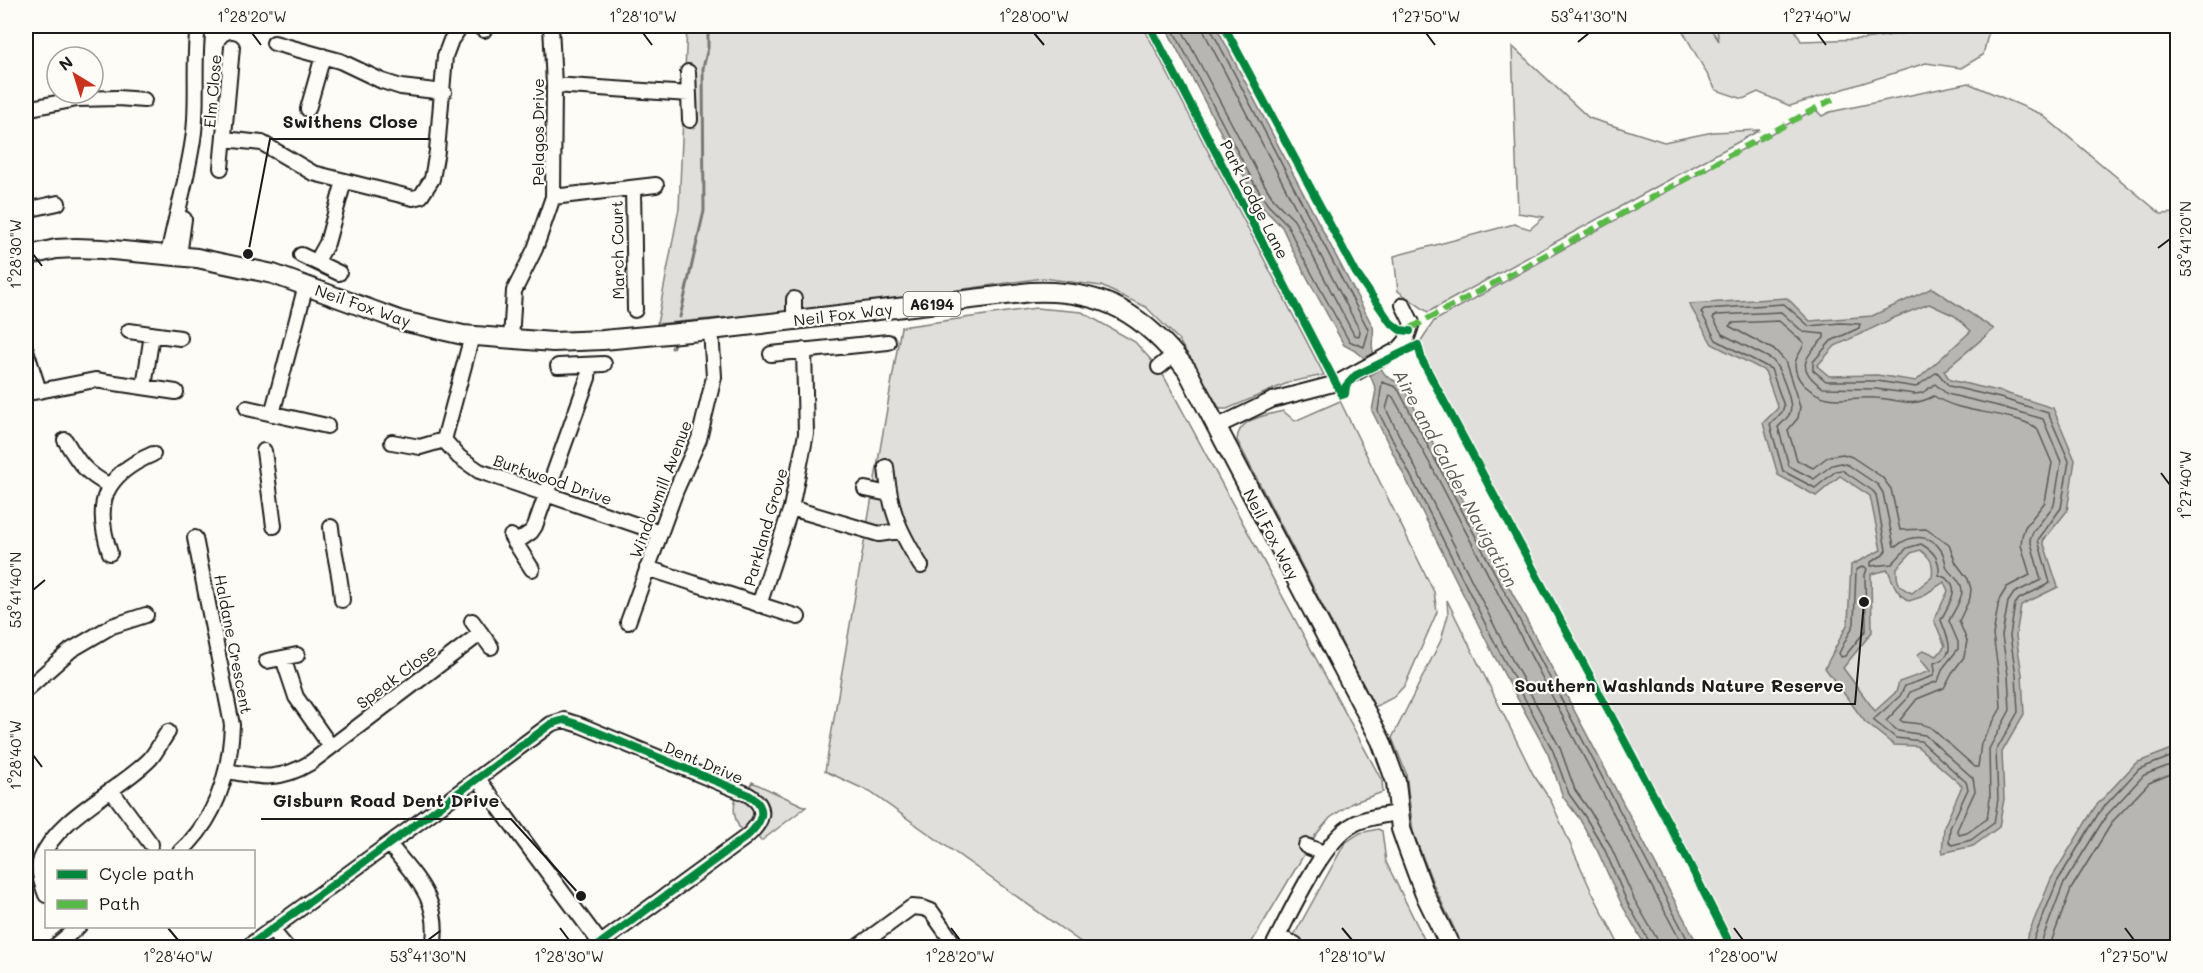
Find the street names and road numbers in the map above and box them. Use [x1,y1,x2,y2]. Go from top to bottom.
street label: Elm Close [198,53,226,129]
street label: Pelagos Drive [527,78,548,186]
street label: Park Lodge Lane [1216,136,1294,262]
street label: March Court [606,200,628,300]
street label: Neil Fox Way [312,279,414,331]
road number: A6194 [904,292,960,316]
street label: Neil Fox Way [792,297,894,331]
street label: Windowmill Avenue [624,417,696,561]
street label: Burkwood Drive [491,449,615,509]
street label: Parkland Grove [738,465,792,589]
street label: Neil Fox Way [1239,485,1305,583]
street label: Haldane Crescent [210,572,258,716]
street label: Speak Close [352,639,440,713]
street label: Dent Drive [661,736,747,788]

